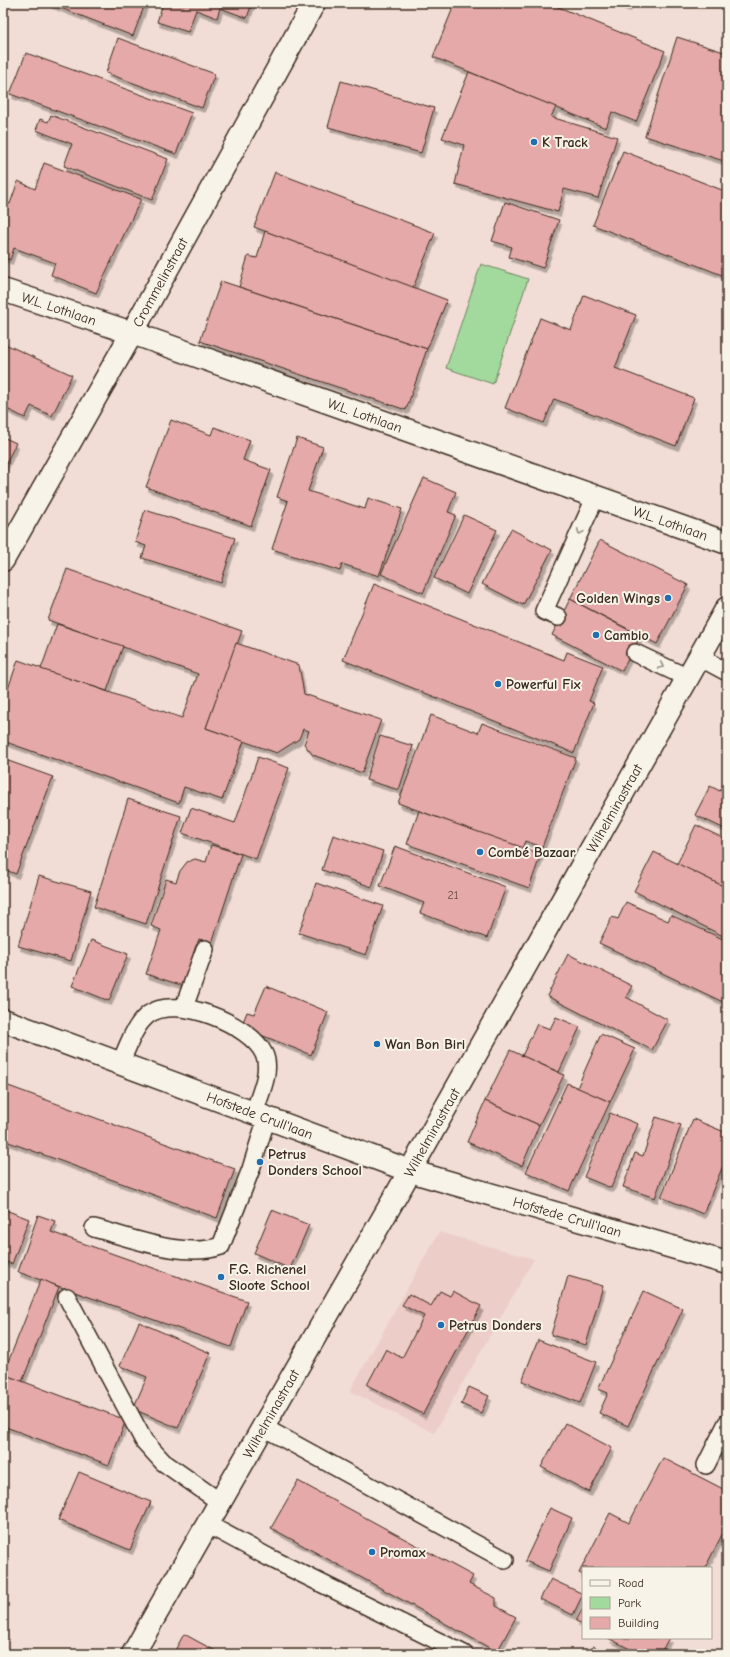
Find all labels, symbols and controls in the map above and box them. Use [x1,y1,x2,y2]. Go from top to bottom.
place label: K Track [542,134,588,151]
marker: K Track [529,137,539,147]
street label: Crommelinstraat [129,234,192,330]
street label: W.L. Lothlaan [19,289,98,330]
street label: W.L. Lothlaan [325,395,404,437]
street label: W.L. Lothlaan [631,503,710,544]
one-way arrow [577,528,585,535]
place label: Golden Wings [576,590,660,607]
marker: Golden Wings [663,593,673,603]
place label: Cambio [604,627,649,644]
marker: Cambio [591,630,601,640]
one-way arrow [657,661,664,669]
place label: Powerful Fix [506,676,581,693]
marker: Powerful Fix [493,679,503,689]
street label: Wilhelminastraat [583,760,647,856]
place label: Combé Bazaar [488,844,576,861]
marker: Combé Bazaar [475,847,485,857]
house number: 21 [447,888,459,902]
place label: Wan Bon Biri [385,1036,465,1053]
marker: Wan Bon Biri [372,1039,382,1049]
street label: Wilhelminastraat [400,1084,464,1180]
street label: Hofstede Crull'laan [204,1088,315,1143]
place label: Petrus Donders School [268,1146,362,1179]
marker: Petrus Donders School [255,1157,265,1167]
street label: Hofstede Crull'laan [511,1193,624,1241]
place label: F.G. Richenel Sloote School [229,1261,310,1294]
marker: F.G. Richenel Sloote School [216,1272,226,1282]
place label: Petrus Donders [449,1317,541,1334]
marker: Petrus Donders [436,1320,446,1330]
street label: Wilhelminastraat [239,1366,304,1461]
place label: Promax [380,1544,426,1561]
marker: Promax [367,1547,377,1557]
legend [582,1567,712,1639]
text: Road [618,1576,644,1590]
text: Park [618,1596,641,1610]
text: Building [618,1616,659,1630]

